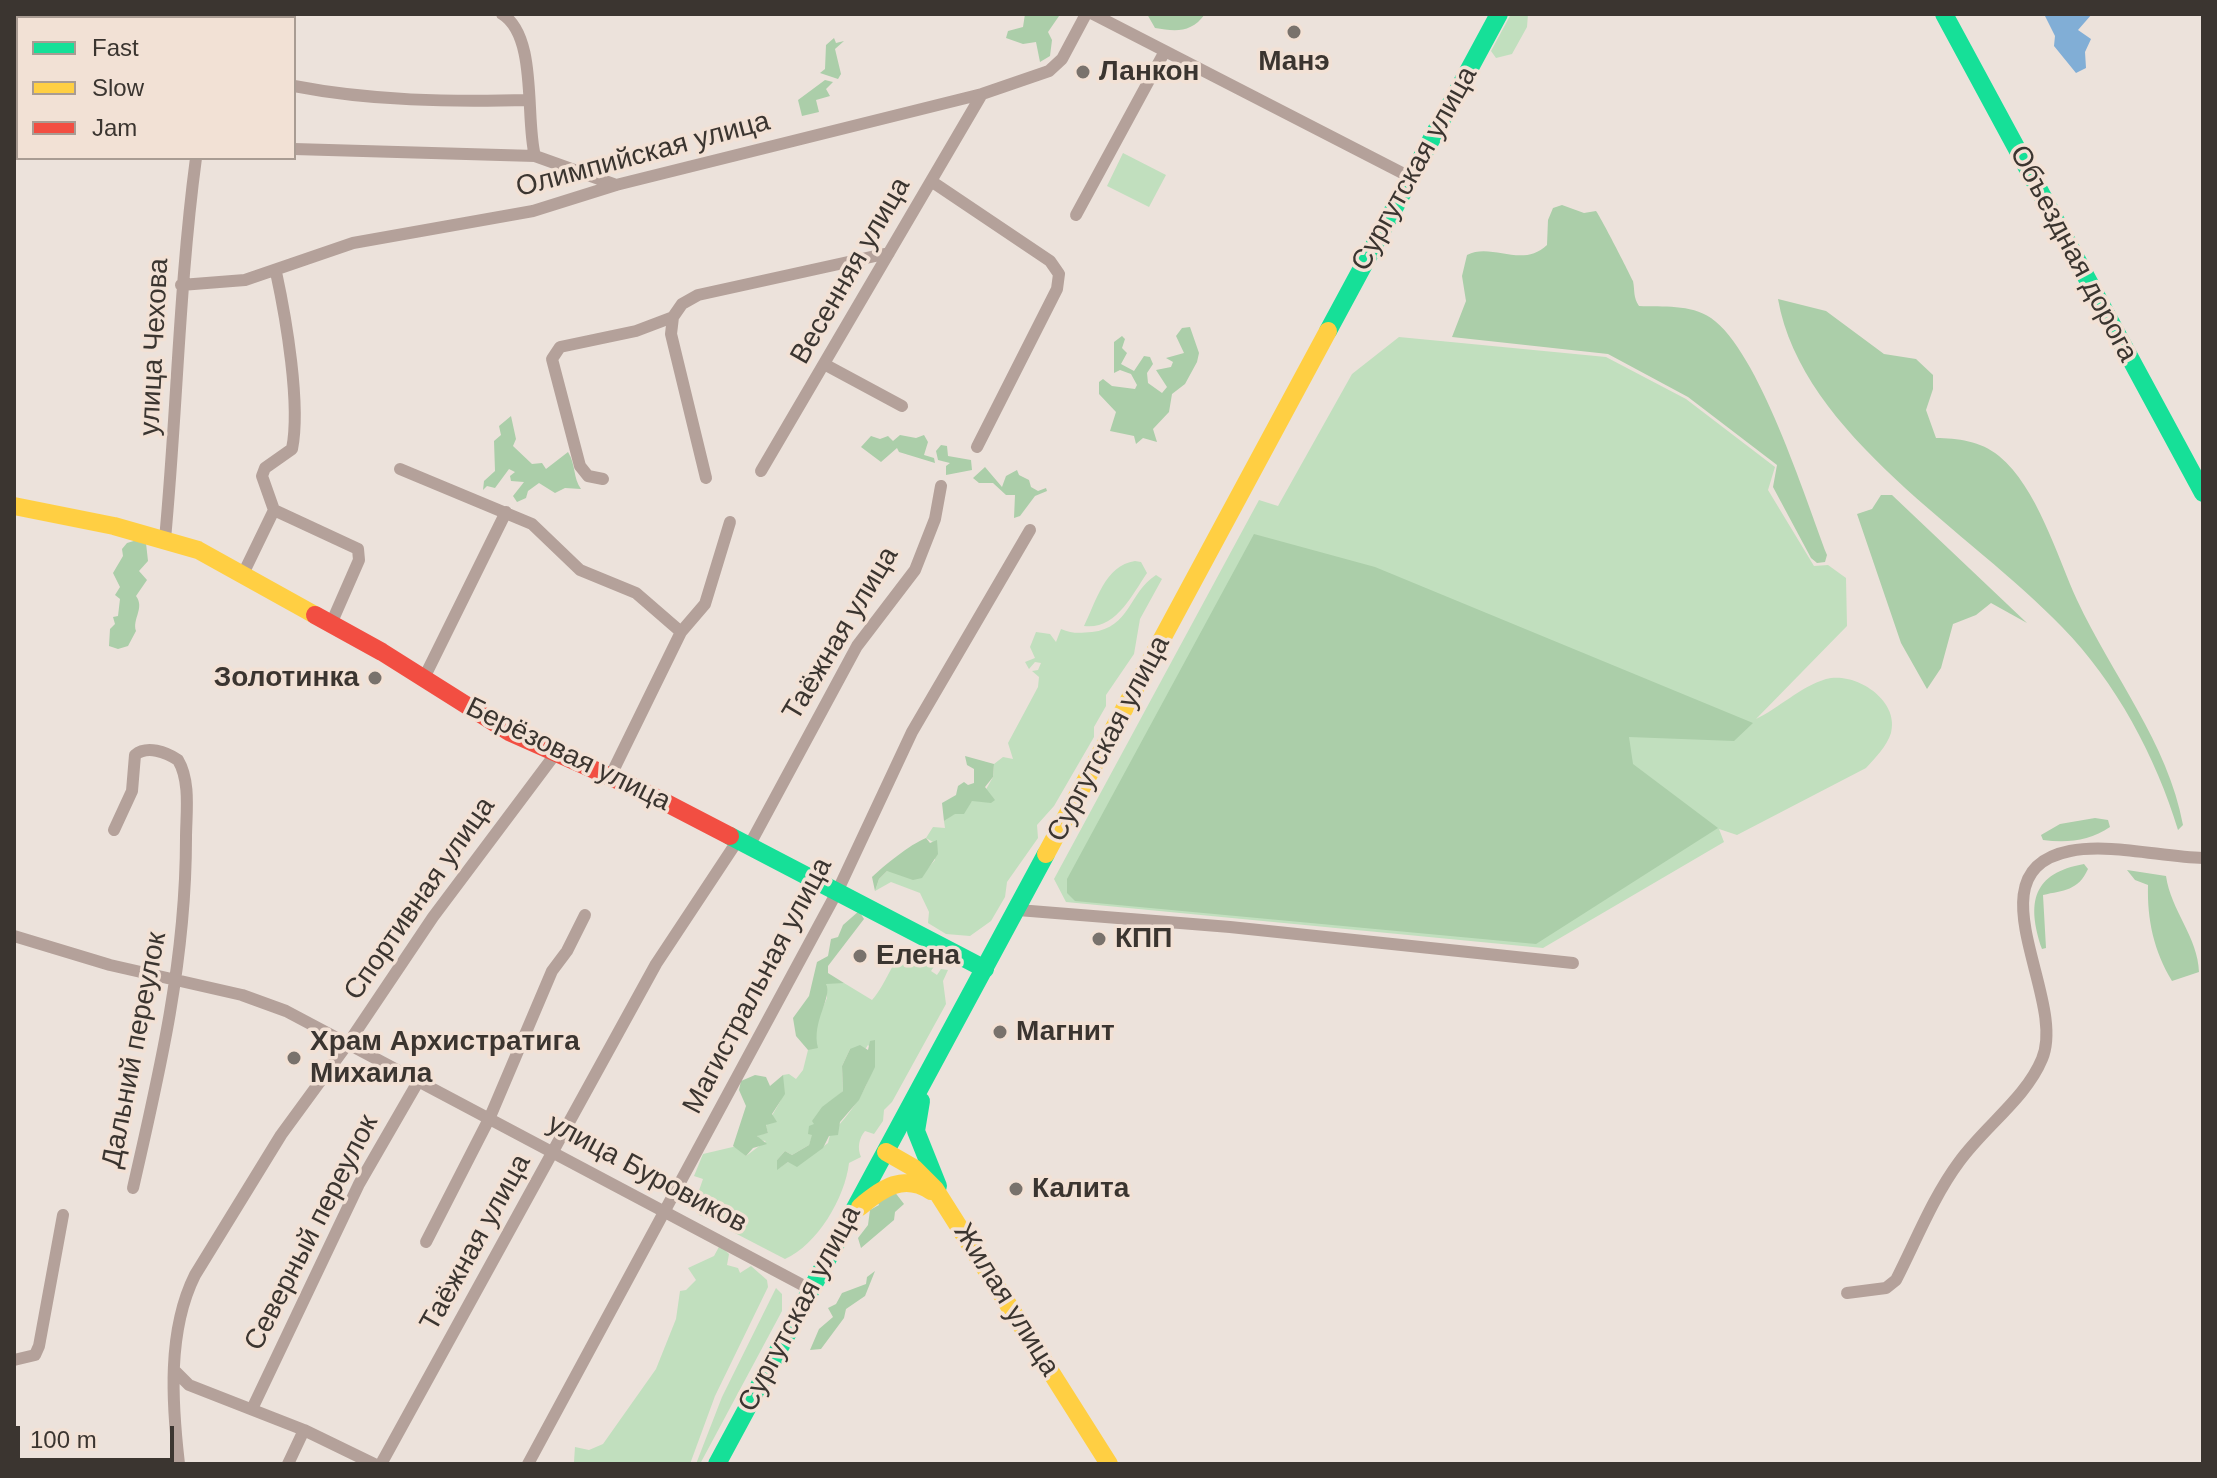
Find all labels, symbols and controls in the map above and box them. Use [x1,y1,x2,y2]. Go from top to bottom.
legend [16,16,296,160]
marker: Манэ [1285,23,1303,41]
text: Fast [92,34,139,61]
place label: Манэ [1258,45,1330,79]
place label: Ланкон [1099,55,1199,89]
street label: Сургутская улица [1345,61,1485,277]
marker: Ланкон [1074,63,1092,81]
text: Slow [92,74,144,101]
street label: Олимпийская улица [512,105,774,205]
text: Jam [92,114,137,141]
street label: Объездная дорога [2002,140,2144,368]
street label: Весенняя улица [784,172,918,370]
street label: улица Чехова [134,257,176,437]
street label: Таёжная улица [776,541,906,727]
street label: Сургутская улица [1041,630,1177,848]
place label: Золотинка [214,661,359,695]
marker: Золотинка [366,669,384,687]
street label: Берёзовая улица [460,691,676,819]
street label: Спортивная улица [337,791,503,1007]
street label: Магистральная улица [676,852,840,1120]
place label: КПП [1115,922,1172,956]
street label: Дальний переулок [96,929,174,1171]
marker: КПП [1090,930,1108,948]
place label: Елена [876,939,960,973]
marker: Елена [851,947,869,965]
place label: Магнит [1016,1015,1115,1049]
marker: Магнит [991,1023,1009,1041]
place label: Храм Архистратига Михаила [310,1025,580,1091]
marker: Храм Архистратига Михаила [285,1049,303,1067]
street label: улица Буровиков [542,1107,752,1241]
street label: Северный переулок [238,1110,386,1356]
street label: Таёжная улица [414,1149,538,1337]
place label: Калита [1032,1172,1129,1206]
marker: Калита [1007,1180,1025,1198]
street label: Сургутская улица [732,1200,868,1418]
street label: Жилая улица [946,1218,1066,1382]
scale bar [20,1410,178,1460]
text: 100 m [30,1426,97,1453]

